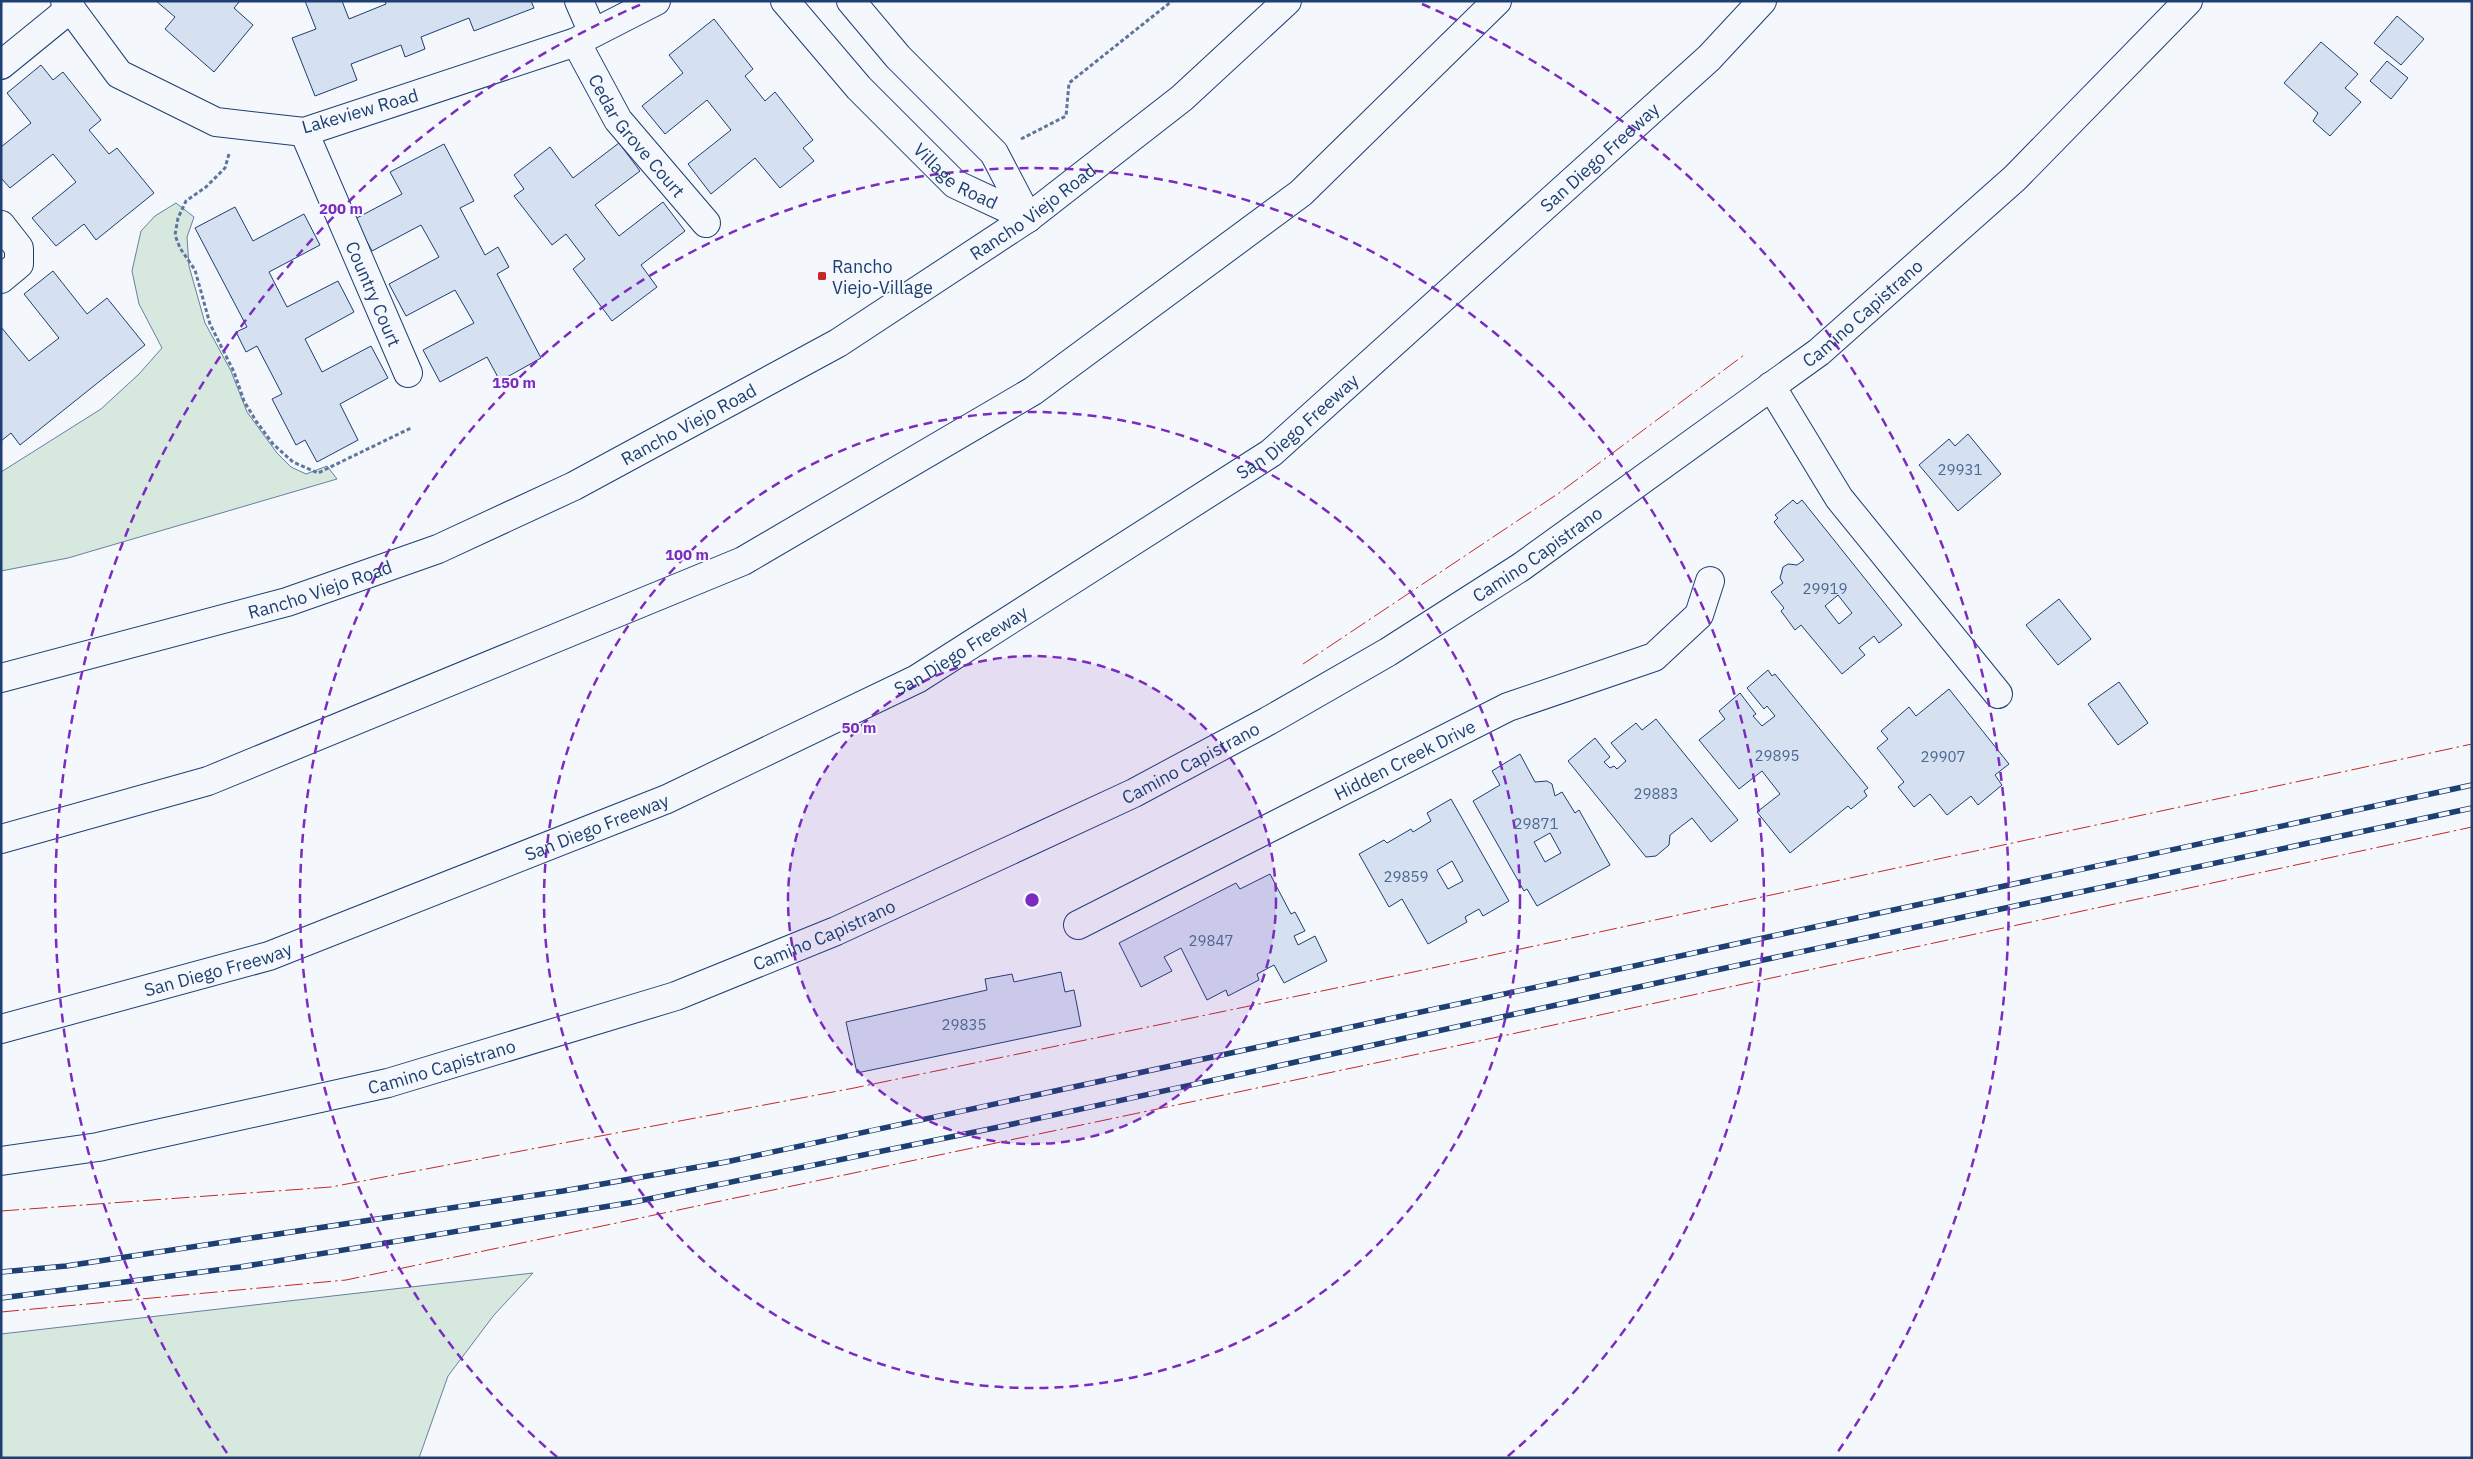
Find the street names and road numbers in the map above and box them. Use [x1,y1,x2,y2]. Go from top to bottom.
street label: Cedar Grove Court [584,70,690,202]
street label: Lakeview Road [299,83,421,139]
street label: San Diego Freeway [1535,97,1664,217]
street label: Village Road [909,138,1001,214]
street label: Rancho Viejo Road [965,158,1100,265]
street label: Country Court [341,237,407,350]
street label: Camino Capistrano [1798,254,1927,372]
street label: San Diego Freeway [1232,368,1363,484]
street label: Rancho Viejo Road [617,378,760,470]
street label: Camino Capistrano [1468,501,1606,607]
street label: Rancho Viejo Road [245,555,395,623]
street label: San Diego Freeway [890,600,1032,700]
street label: Hidden Creek Drive [1330,714,1479,805]
street label: Camino Capistrano [1118,716,1263,809]
street label: San Diego Freeway [521,788,672,865]
street label: Camino Capistrano [749,894,899,975]
street label: San Diego Freeway [141,937,295,1001]
street label: Camino Capistrano [366,1034,518,1099]

